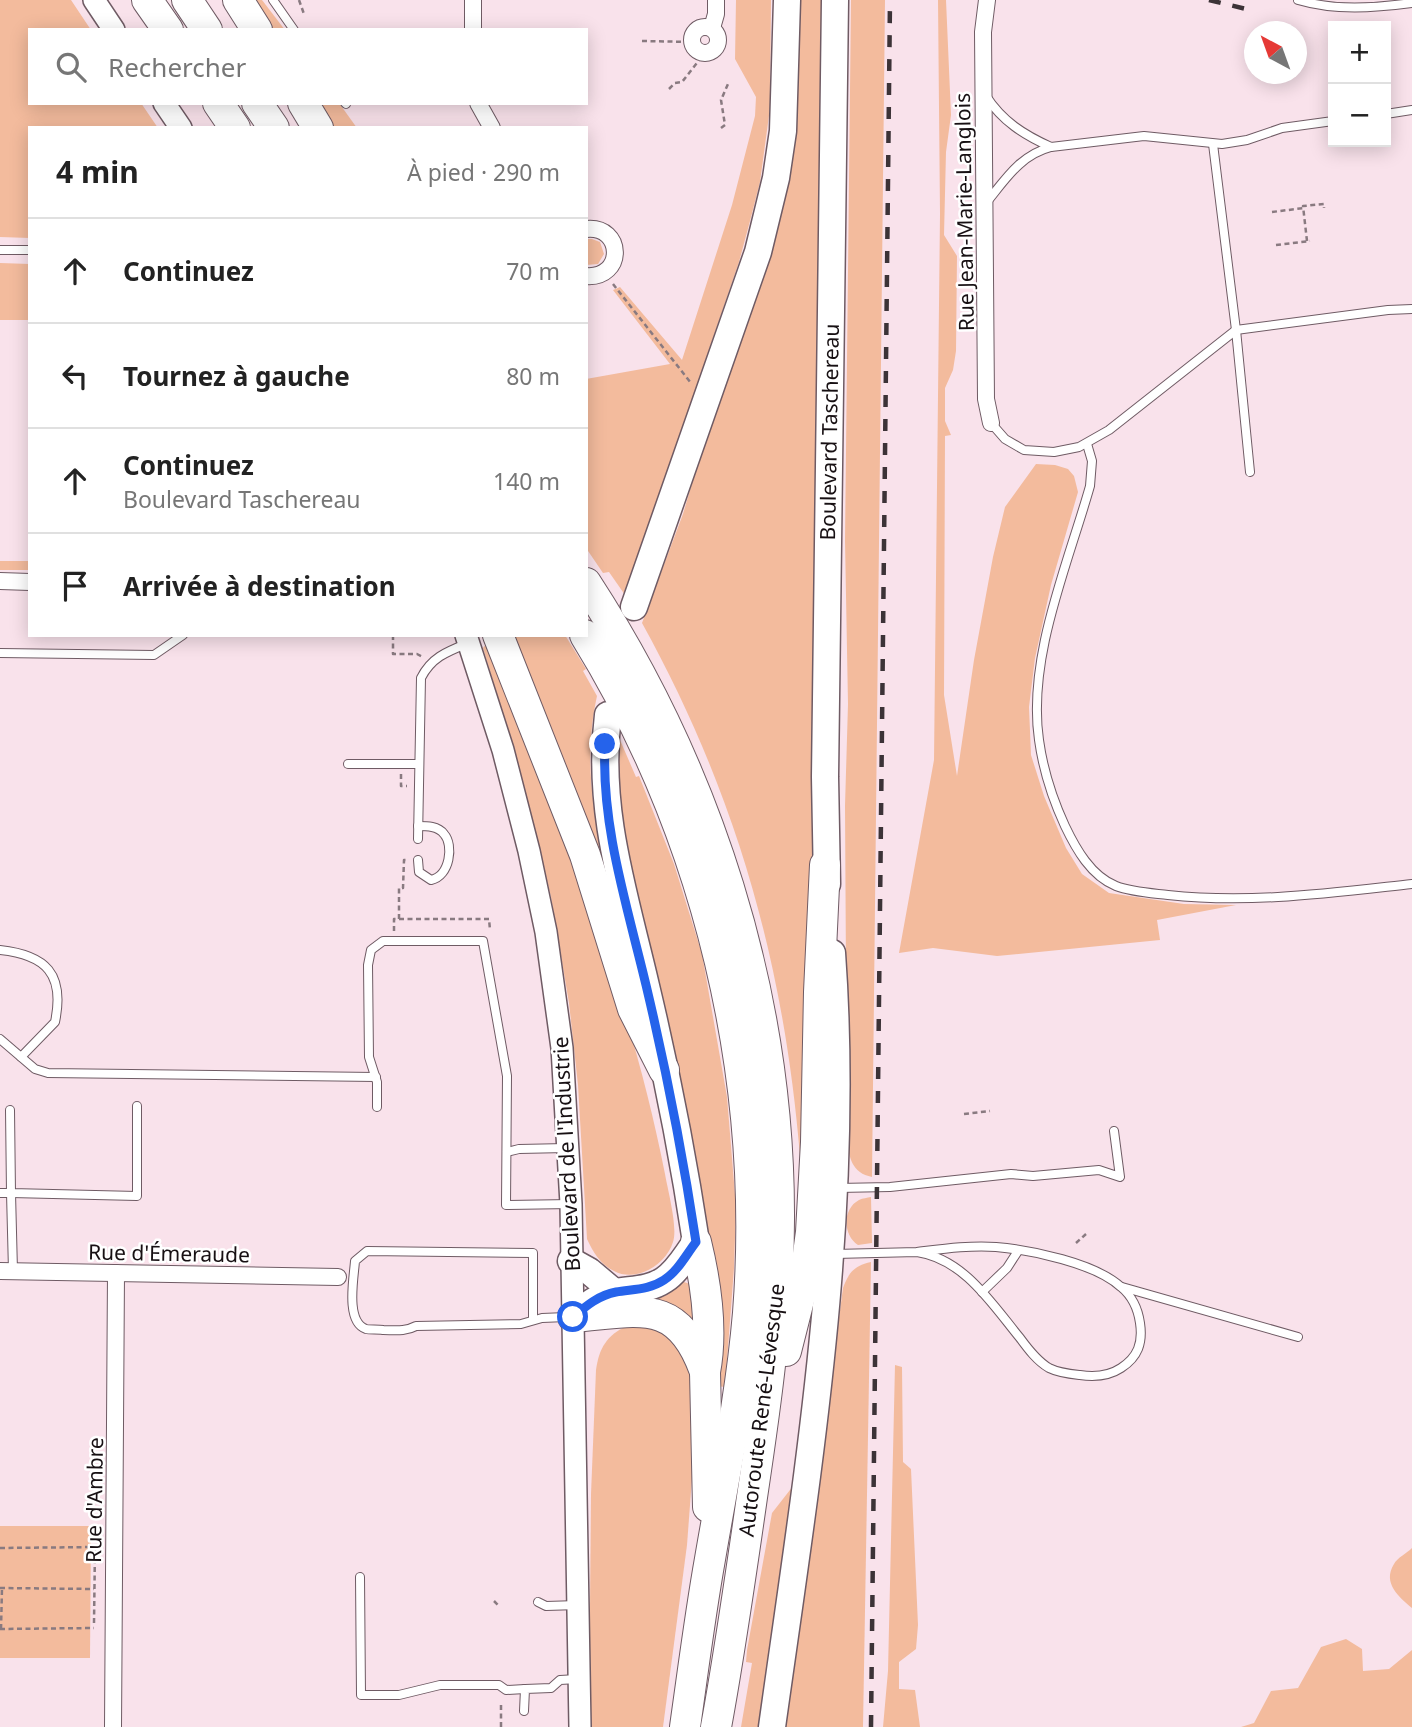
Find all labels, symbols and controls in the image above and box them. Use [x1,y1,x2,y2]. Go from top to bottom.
north arrow [1244,21,1307,84]
map controls [1328,21,1391,147]
button: + [1328,21,1391,84]
search box [28,28,588,105]
icon: search [52,48,90,86]
text: Rechercher [108,49,246,85]
button: − [1328,84,1391,147]
street label: Rue Jean-Marie-Langlois [948,93,980,331]
text: 4 min [56,151,139,192]
text: À pied · 290 m [407,156,560,188]
icon: ahead [56,252,94,290]
text: Continuez [123,253,254,289]
text: 70 m [506,255,560,287]
street label: Boulevard Taschereau [813,323,845,541]
icon: left [56,357,94,395]
text: Tournez à gauche [123,358,350,394]
text: 80 m [506,360,560,392]
text: Continuez [123,447,254,483]
icon: ahead [56,462,94,500]
text: 140 m [493,465,560,497]
text: Boulevard Taschereau [123,483,361,515]
icon: arrive [56,567,94,605]
text: Arrivée à destination [123,568,396,604]
route end [589,728,620,759]
street label: Boulevard de l'Industrie [546,1036,586,1272]
street label: Rue d'Émeraude [88,1238,250,1268]
street label: Autoroute René-Lévesque [732,1282,790,1538]
route start [557,1301,588,1332]
street label: Rue d'Ambre [79,1437,109,1563]

